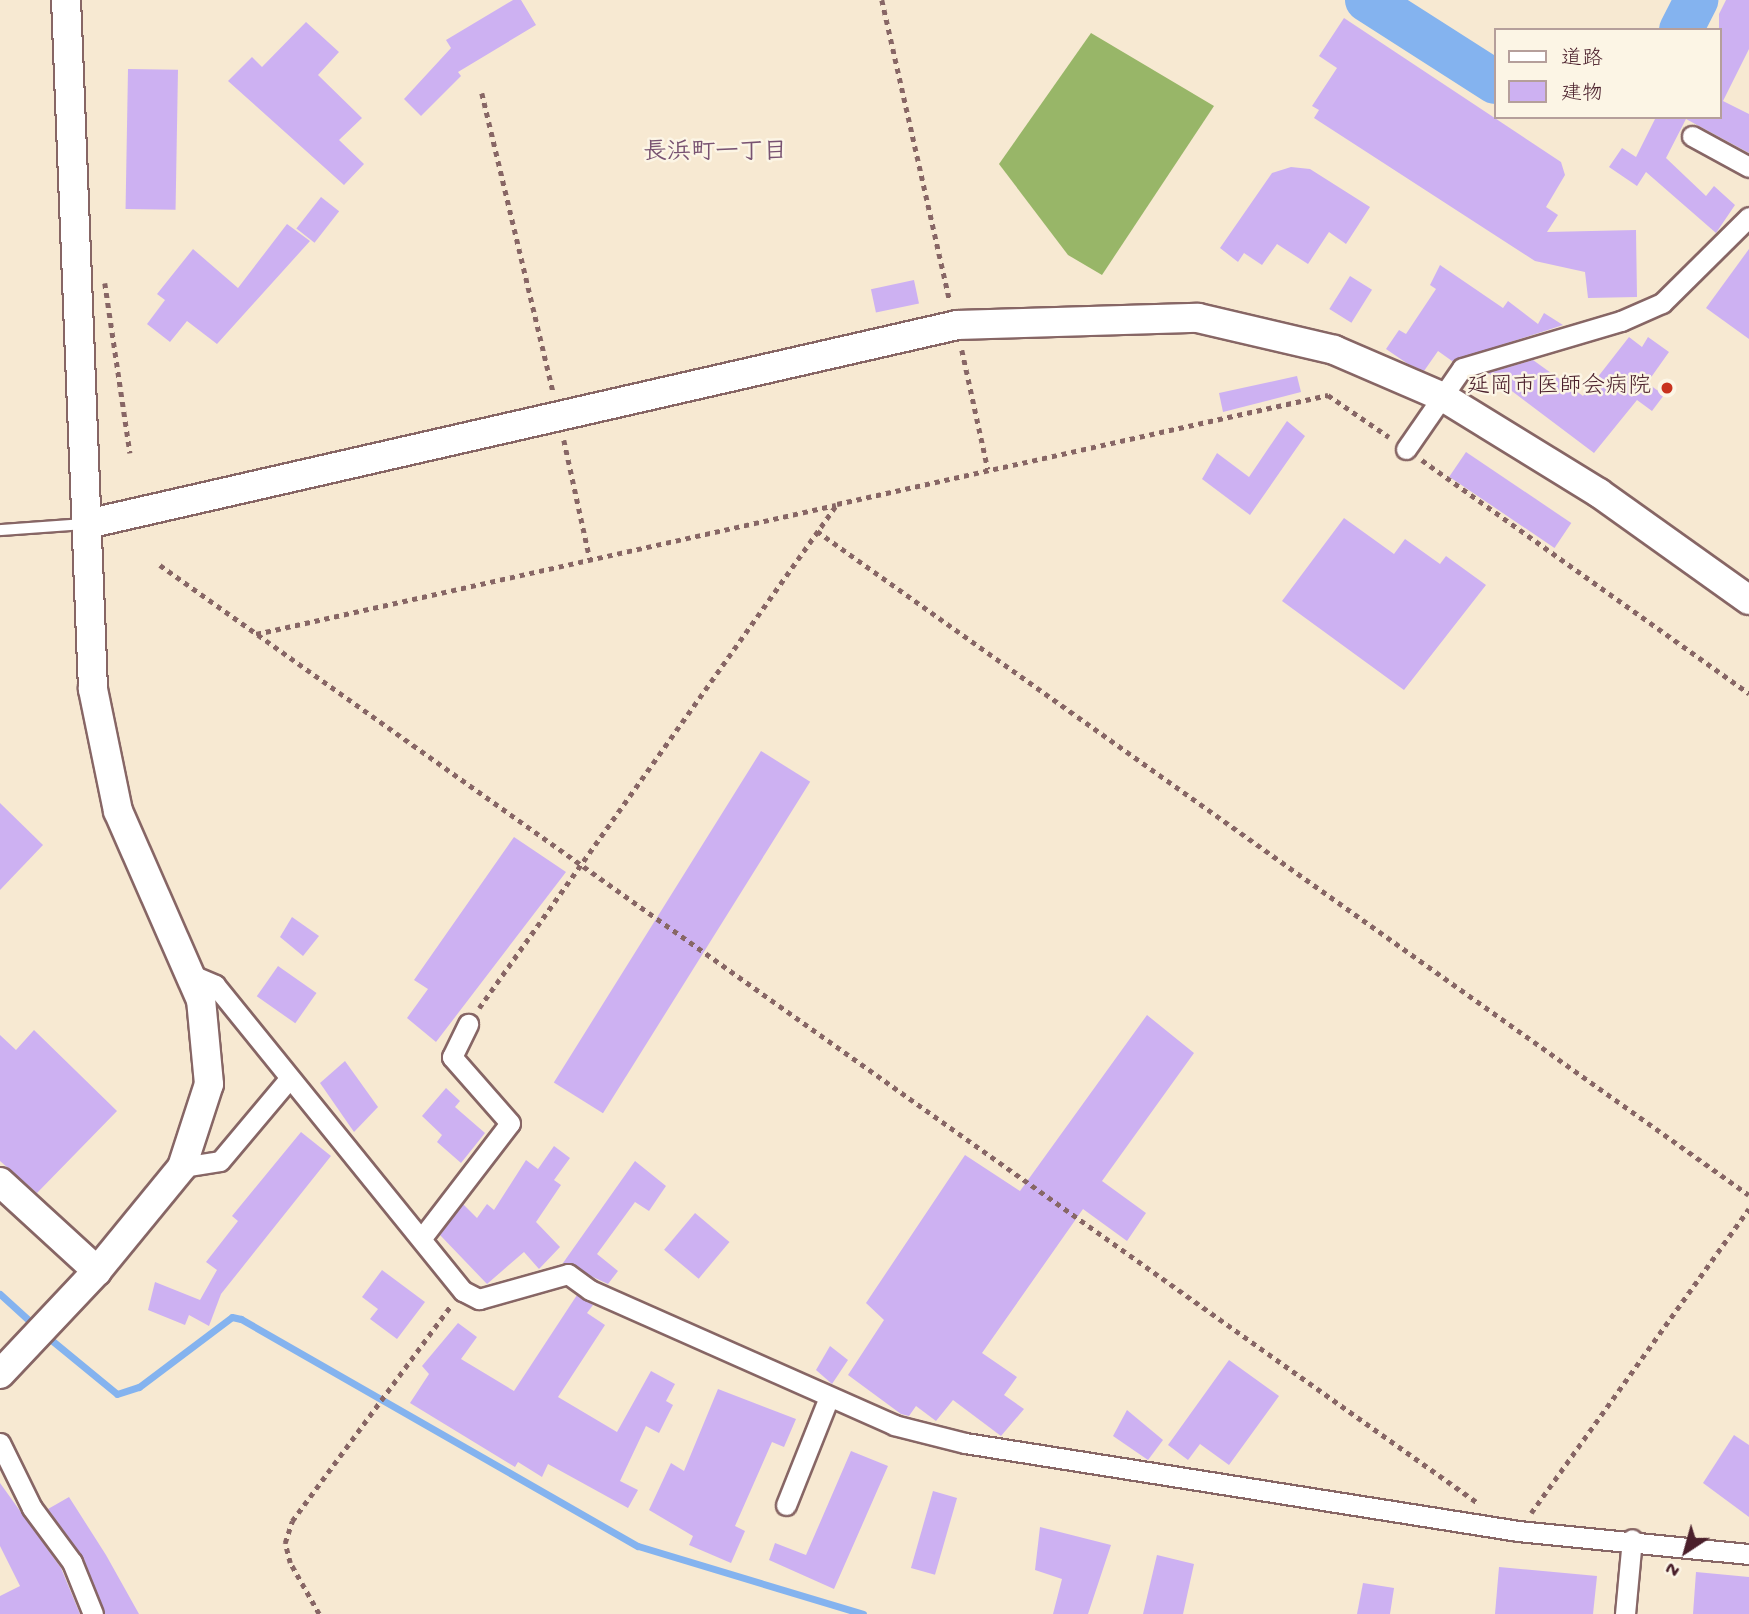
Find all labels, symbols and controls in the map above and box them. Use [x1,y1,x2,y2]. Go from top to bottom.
legend [1494,28,1721,119]
text: 道路 [1561,48,1603,73]
text: 建物 [1561,83,1603,108]
district label: 長浜町一丁目 [643,140,787,168]
place label: 延岡市医師会病院 [1467,374,1651,402]
marker: 延岡市医師会病院 [1657,378,1677,398]
north arrow [1651,1516,1721,1586]
text: N [1662,1555,1685,1581]

